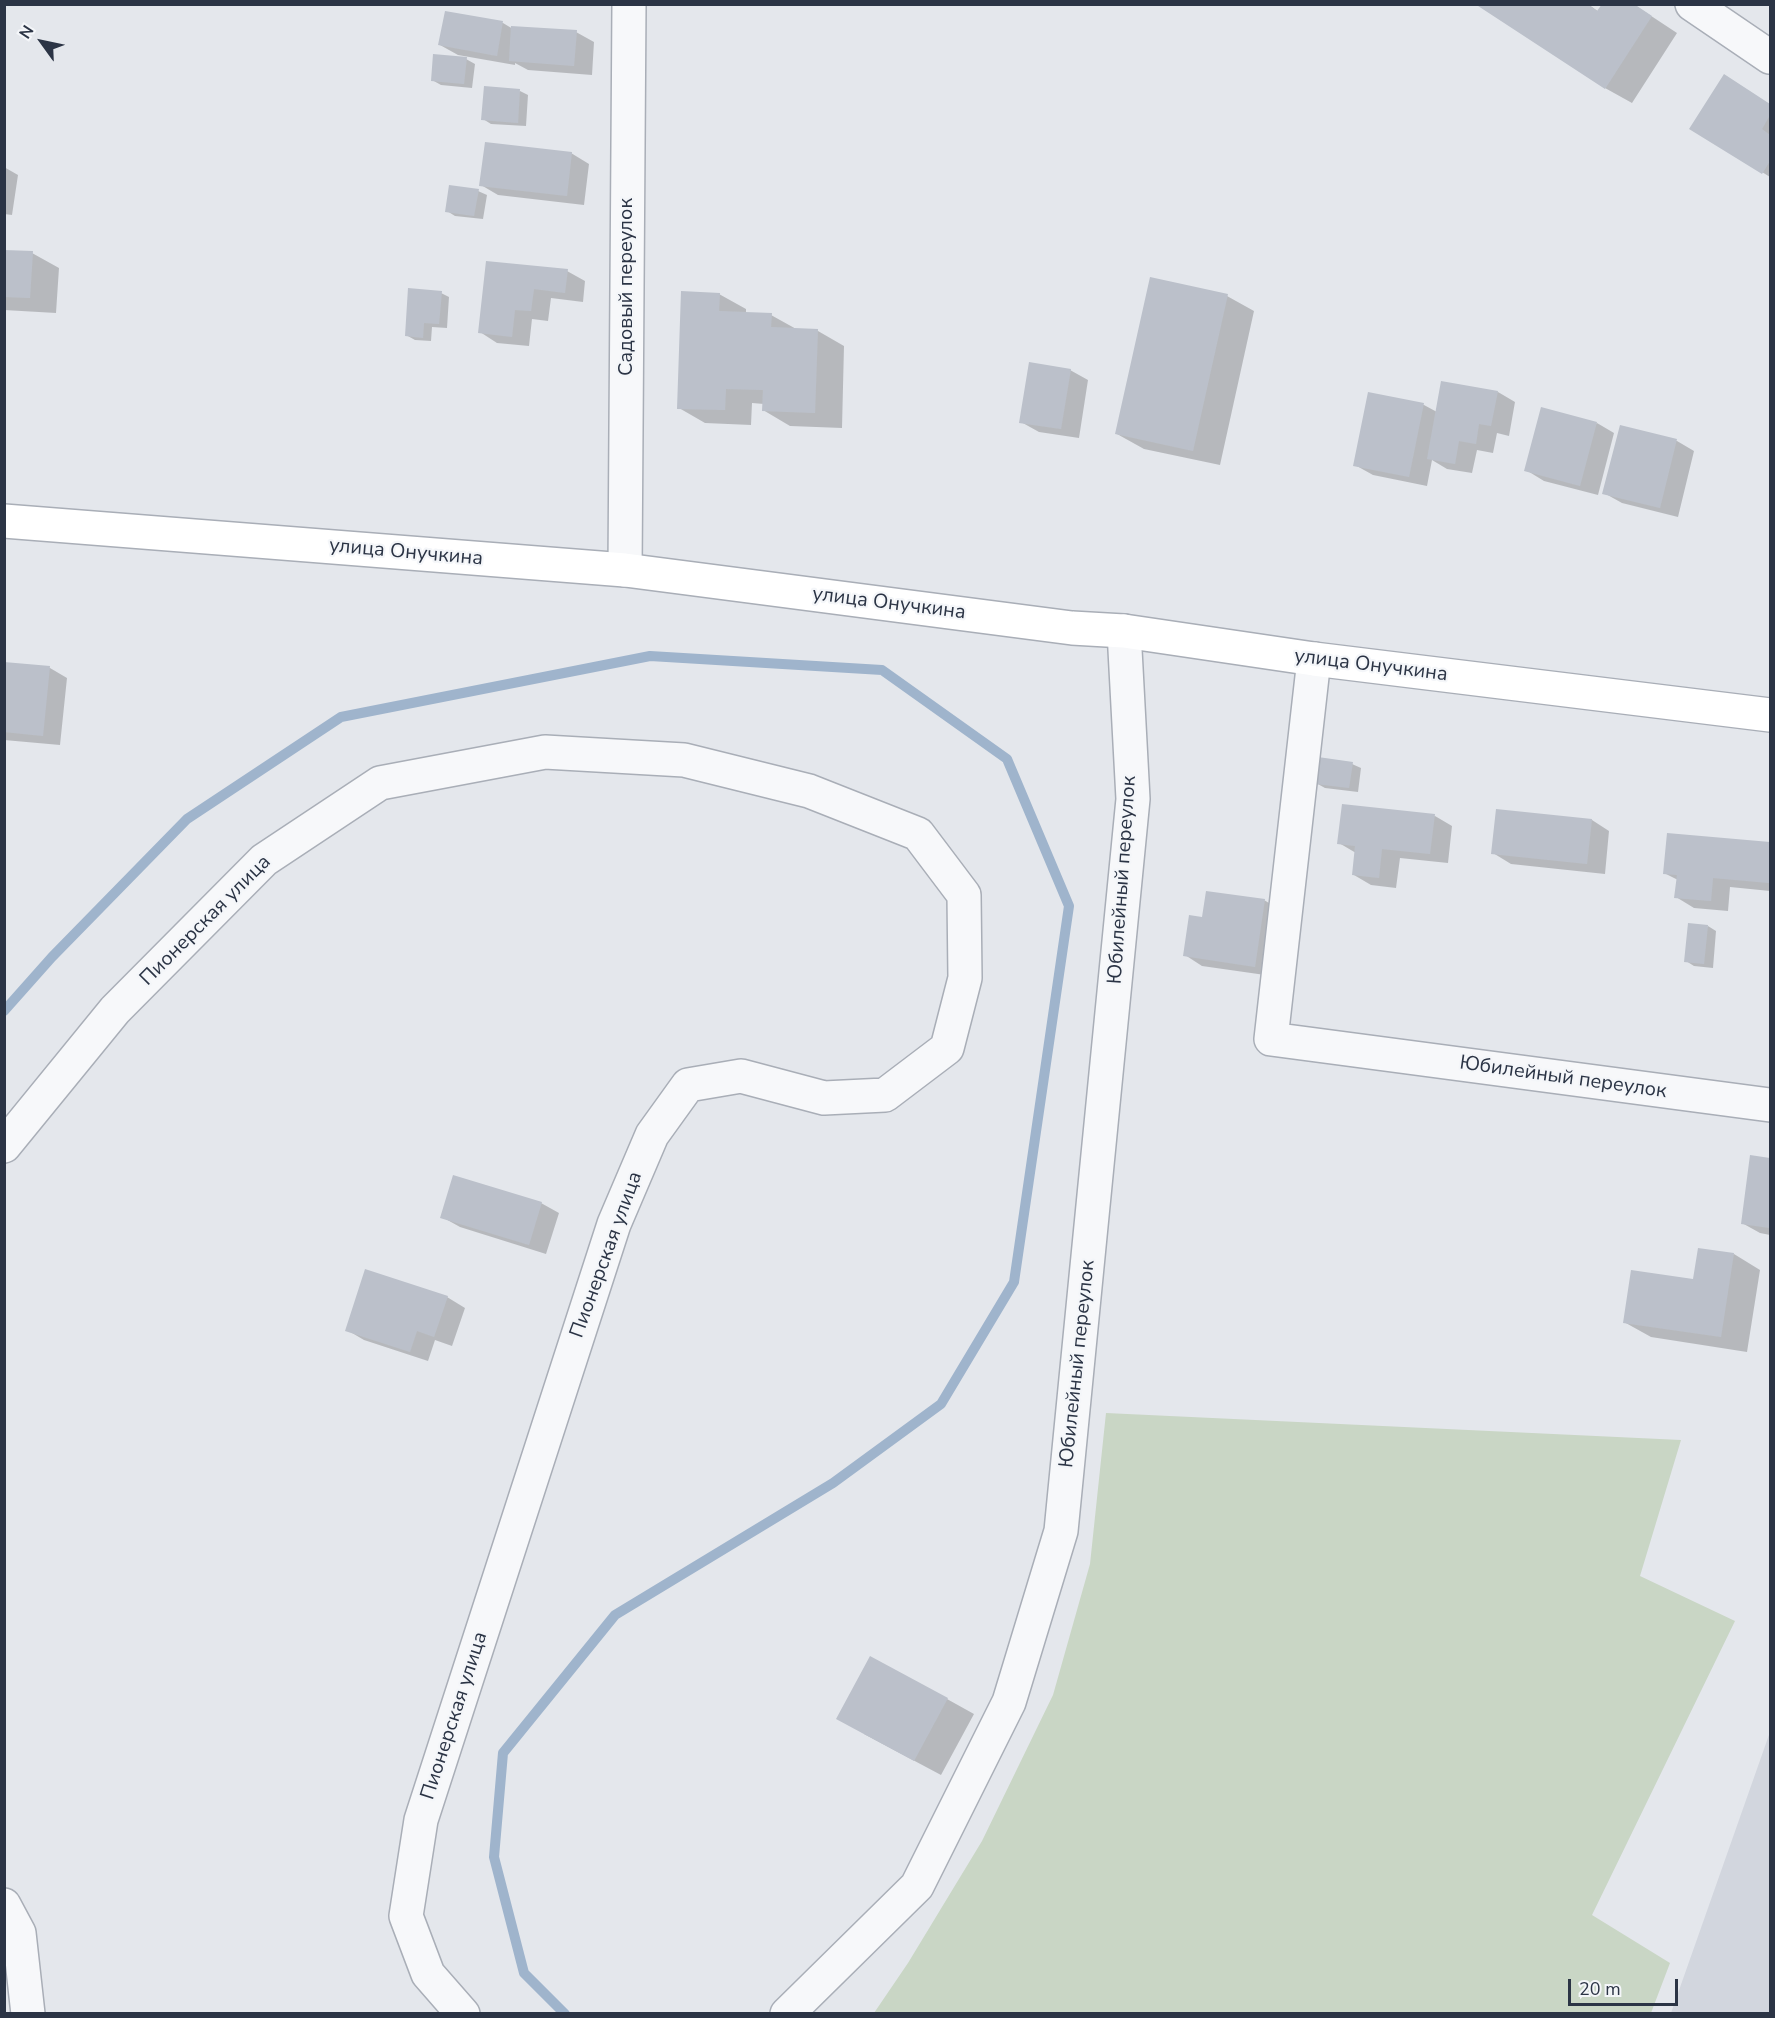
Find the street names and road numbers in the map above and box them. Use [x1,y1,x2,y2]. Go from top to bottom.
street label: Садовый переулок [615,198,639,376]
street label: улица Онучкина [328,534,484,572]
street label: улица Онучкина [811,583,967,625]
street label: улица Онучкина [1293,645,1449,687]
street label: Юбилейный переулок [1104,775,1142,985]
street label: Пионерская улица [136,851,276,991]
street label: Юбилейный переулок [1458,1052,1668,1104]
street label: Пионерская улица [566,1169,648,1341]
street label: Юбилейный переулок [1055,1259,1101,1469]
street label: Пионерская улица [417,1629,493,1803]

